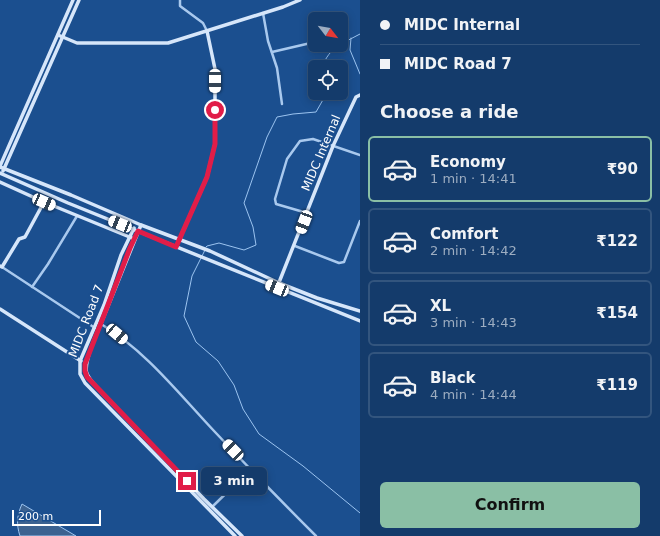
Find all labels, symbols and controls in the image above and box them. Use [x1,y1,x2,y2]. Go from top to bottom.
north arrow [308,12,348,52]
map controls [308,12,348,100]
text: MIDC Internal [404,16,520,34]
text: MIDC Road 7 [404,55,512,73]
button: locate [308,60,348,100]
car [209,69,221,93]
route start [206,101,224,119]
text: Choose a ride [380,101,519,122]
street label: MIDC Internal [299,113,343,193]
icon: car [382,151,418,187]
text: Economy [430,153,506,171]
text: ₹90 [607,160,638,178]
text: 1 min · 14:41 [430,171,517,186]
car [31,192,57,212]
car [294,209,314,235]
car [107,214,133,234]
icon: car [382,223,418,259]
text: Comfort [430,225,498,243]
text: ₹122 [596,232,638,250]
text: 2 min · 14:42 [430,243,517,258]
car [264,278,290,298]
street label: MIDC Road 7 [66,283,106,359]
icon: car [382,295,418,331]
text: XL [430,297,451,315]
text: ₹154 [596,304,638,322]
text: 3 min · 14:43 [430,315,517,330]
car [104,322,130,346]
icon: car [382,367,418,403]
text: Black [430,369,476,387]
text: ₹119 [596,376,638,394]
text: 4 min · 14:44 [430,387,517,402]
car [220,437,246,463]
callout: 3 min [201,467,267,495]
route end [178,472,196,490]
text: 3 min [214,473,254,488]
button: Confirm [380,482,640,528]
scale bar [12,508,101,527]
text: 200 m [18,510,53,523]

